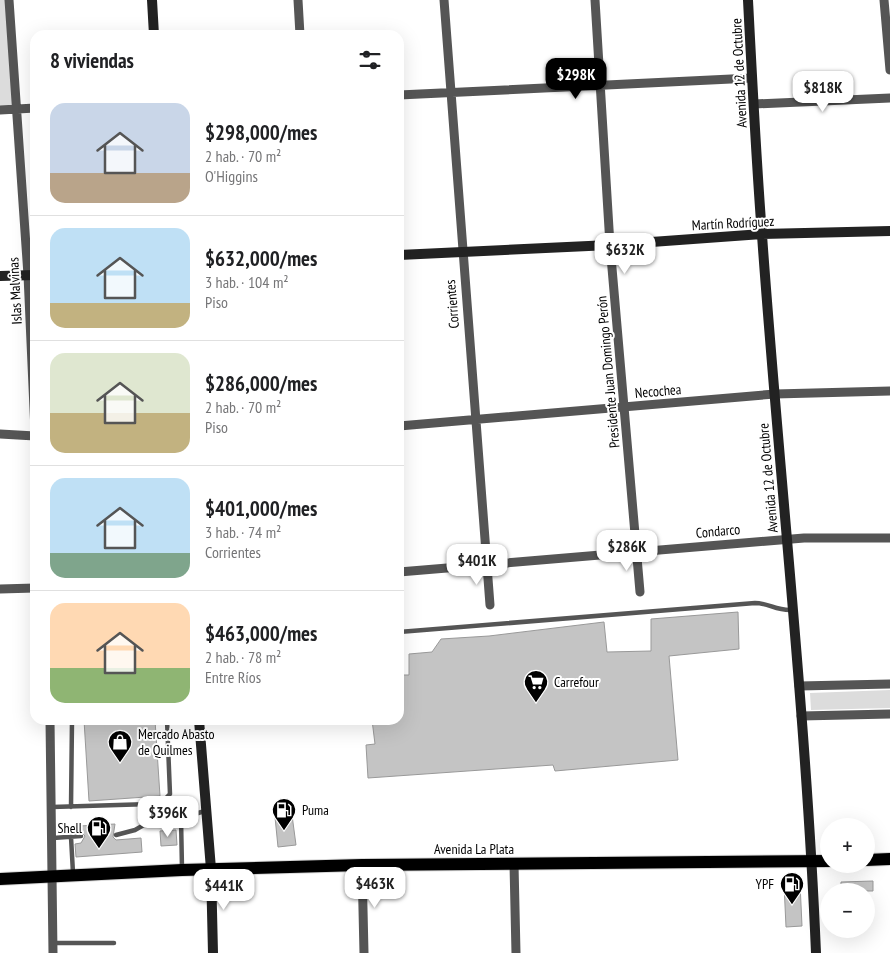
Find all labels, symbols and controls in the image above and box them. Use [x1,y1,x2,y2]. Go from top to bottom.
street label: Avenida 12 de Octubre [727,17,751,128]
icon: filters [356,46,384,74]
text: 8 viviendas [50,47,134,74]
pin: $298K [541,58,611,100]
text: $298K [557,64,595,84]
pin: $818K [788,70,858,113]
text: $818K [804,77,842,97]
text: $298,000/mes [205,119,317,146]
icon: home [90,123,150,183]
text: 2 hab. · 70 m² [205,146,281,166]
text: O'Higgins [205,166,258,186]
street label: Martín Rodríguez [691,212,775,234]
pin: $632K [590,232,660,275]
text: $632K [606,239,644,259]
text: $632,000/mes [205,245,317,272]
icon: home [90,248,150,308]
street label: Islas Malvinas [4,257,26,325]
text: 3 hab. · 104 m² [205,272,289,292]
street label: Corrientes [441,279,463,329]
text: Piso [205,292,228,312]
street label: Presidente Juan Domingo Perón [592,295,624,449]
text: $286,000/mes [205,370,317,397]
icon: home [90,373,150,433]
street label: Necochea [634,380,682,402]
text: 2 hab. · 70 m² [205,397,281,417]
text: Piso [205,417,228,437]
street label: Avenida 12 de Octubre [754,422,782,534]
text: $401,000/mes [205,495,317,522]
icon: home [90,498,150,558]
street label: Condarco [695,520,741,542]
text: 3 hab. · 74 m² [205,522,281,542]
pin: $286K [592,530,662,572]
text: $286K [608,536,646,556]
text: Corrientes [205,542,261,562]
pin: $401K [442,544,512,586]
text: $401K [458,550,496,570]
text: $463,000/mes [205,620,317,647]
icon: home [90,623,150,683]
text: 2 hab. · 78 m² [205,647,281,667]
text: Entre Ríos [205,667,261,687]
supermarket icon: Carrefour [523,669,549,703]
place label: Carrefour [554,673,599,691]
place label: Mercado Abasto de Quilmes [138,725,215,759]
shop icon: Mercado Abasto de Quilmes [107,729,133,763]
pin: $396K [133,796,203,838]
fuel station icon: Puma [271,797,297,831]
place label: Puma [302,801,329,819]
text: $396K [149,802,187,822]
fuel station icon: Shell [86,815,112,849]
map controls [820,818,875,938]
button: + [820,818,875,873]
place label: Shell [58,819,83,837]
street label: Avenida La Plata [434,840,514,858]
pin: $463K [340,866,410,909]
pin: $441K [189,868,259,911]
fuel station icon: YPF [779,871,805,905]
text: $463K [356,873,394,893]
text: $441K [205,875,243,895]
place label: YPF [756,875,774,893]
button: − [820,883,875,938]

